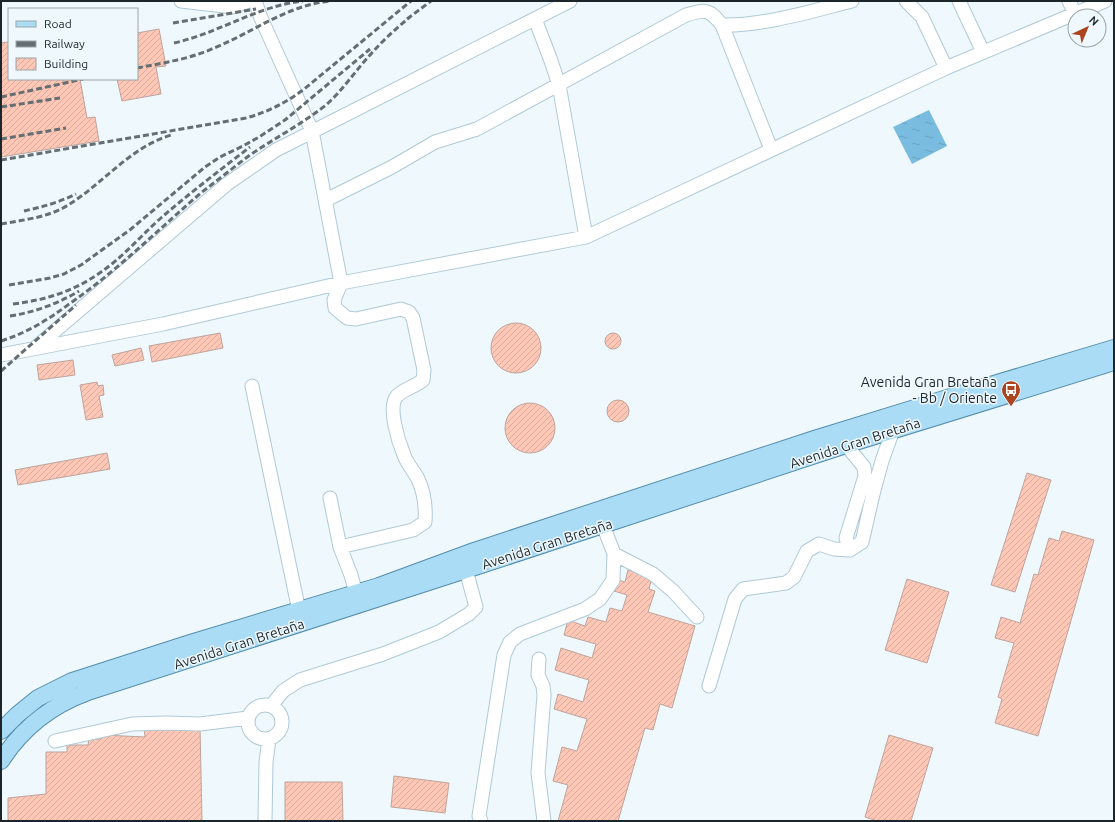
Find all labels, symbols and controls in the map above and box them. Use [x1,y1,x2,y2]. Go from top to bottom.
legend [8,8,138,80]
north arrow [1067,8,1107,48]
text: N [1087,14,1101,28]
text: Road [44,17,72,30]
text: Railway [44,37,85,50]
text: Building [44,57,88,70]
place label: Avenida Gran Bretaña - Bb / Oriente [861,374,997,406]
bus stop icon: Avenida Gran Bretaña - Bb / Oriente [1000,379,1022,407]
street label: Avenida Gran Bretaña [788,414,922,472]
street label: Avenida Gran Bretaña [480,515,614,573]
street label: Avenida Gran Bretaña [172,615,306,673]

